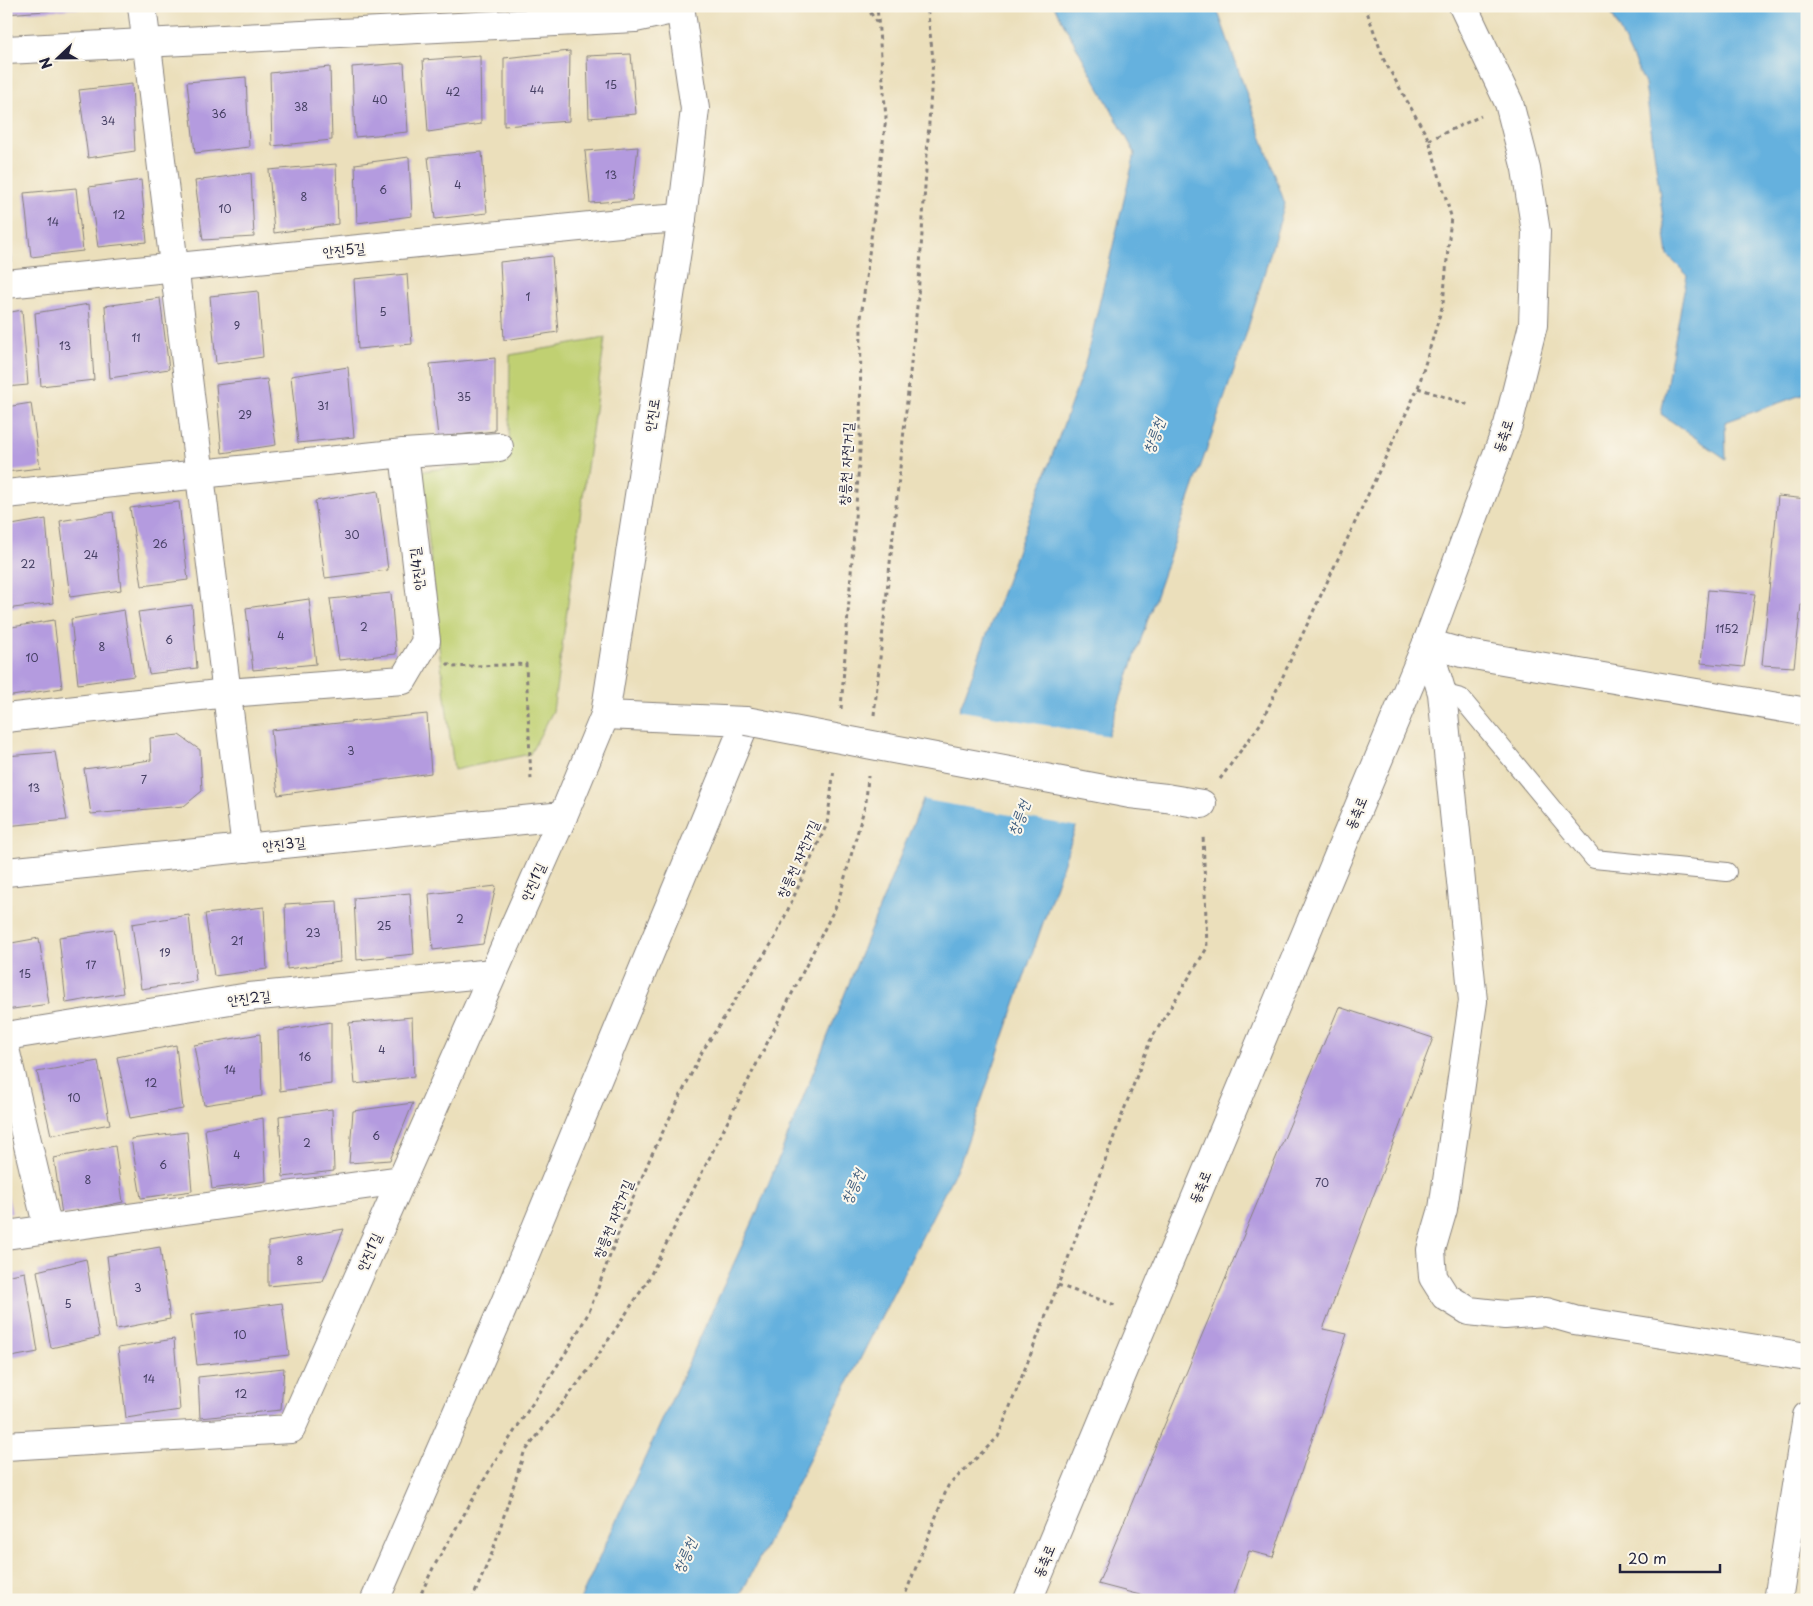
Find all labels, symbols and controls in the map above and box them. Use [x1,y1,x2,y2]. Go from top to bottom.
north arrow [32,32,82,82]
text: N [34,54,57,72]
house number: 15 [605,76,617,93]
house number: 44 [530,81,544,98]
house number: 42 [446,83,461,100]
house number: 40 [372,91,388,108]
house number: 38 [294,98,308,115]
house number: 36 [212,105,227,122]
house number: 34 [101,112,115,129]
house number: 13 [605,166,617,183]
house number: 4 [454,176,462,193]
house number: 6 [379,181,387,198]
house number: 8 [301,188,308,205]
house number: 10 [219,200,231,217]
house number: 12 [113,206,126,223]
house number: 14 [47,213,59,230]
street label: 안진5길 [322,237,367,262]
house number: 1 [526,288,531,305]
house number: 5 [379,303,387,320]
house number: 9 [234,317,240,334]
house number: 11 [131,329,141,346]
house number: 13 [59,337,71,354]
house number: 35 [457,388,471,405]
house number: 31 [317,397,329,414]
street label: 안진로 [638,397,665,433]
house number: 29 [238,406,252,423]
water label: 창릉천 [1136,413,1170,456]
street label: 동축로 [1487,416,1518,455]
street label: 창릉천 자전거길 [833,421,858,506]
house number: 30 [344,526,360,543]
house number: 26 [152,535,168,552]
house number: 24 [84,546,98,563]
street label: 안진4길 [403,546,430,592]
house number: 22 [21,555,35,572]
house number: 2 [360,618,368,635]
house number: 1152 [1715,620,1739,637]
house number: 4 [277,627,285,644]
house number: 6 [165,631,173,648]
house number: 8 [99,638,106,655]
house number: 10 [26,649,38,666]
house number: 3 [347,742,355,759]
house number: 7 [141,771,147,788]
house number: 13 [28,779,40,796]
street label: 동축로 [1339,793,1372,832]
water label: 창릉천 [1001,795,1035,838]
street label: 창릉천 자전거길 [771,816,824,901]
street label: 안진3길 [261,831,307,856]
street label: 안진1길 [515,859,551,904]
house number: 2 [456,910,464,927]
house number: 25 [377,917,391,934]
house number: 23 [306,924,320,941]
house number: 21 [231,932,243,949]
house number: 19 [159,944,171,961]
house number: 17 [86,956,97,973]
house number: 15 [19,965,31,982]
street label: 안진2길 [226,984,273,1011]
house number: 4 [378,1041,386,1058]
house number: 16 [299,1048,312,1065]
house number: 14 [224,1061,236,1078]
house number: 12 [145,1074,158,1091]
house number: 10 [68,1089,80,1106]
house number: 6 [372,1127,380,1144]
house number: 2 [303,1134,311,1151]
house number: 4 [233,1146,241,1163]
house number: 6 [159,1156,167,1173]
water label: 창릉천 [834,1163,870,1208]
street label: 동축로 [1183,1167,1216,1206]
house number: 8 [85,1171,92,1188]
house number: 70 [1315,1174,1329,1191]
street label: 창릉천 자전거길 [587,1176,638,1261]
street label: 안진1길 [351,1229,387,1274]
house number: 8 [297,1252,304,1269]
house number: 3 [134,1279,142,1296]
house number: 5 [64,1295,72,1312]
house number: 10 [234,1326,246,1343]
house number: 14 [143,1370,155,1387]
house number: 12 [235,1385,248,1402]
water label: 창릉천 [666,1532,702,1577]
street label: 동축로 [1027,1541,1060,1580]
scale bar [1620,1541,1720,1573]
text: 20 m [1628,1546,1667,1569]

